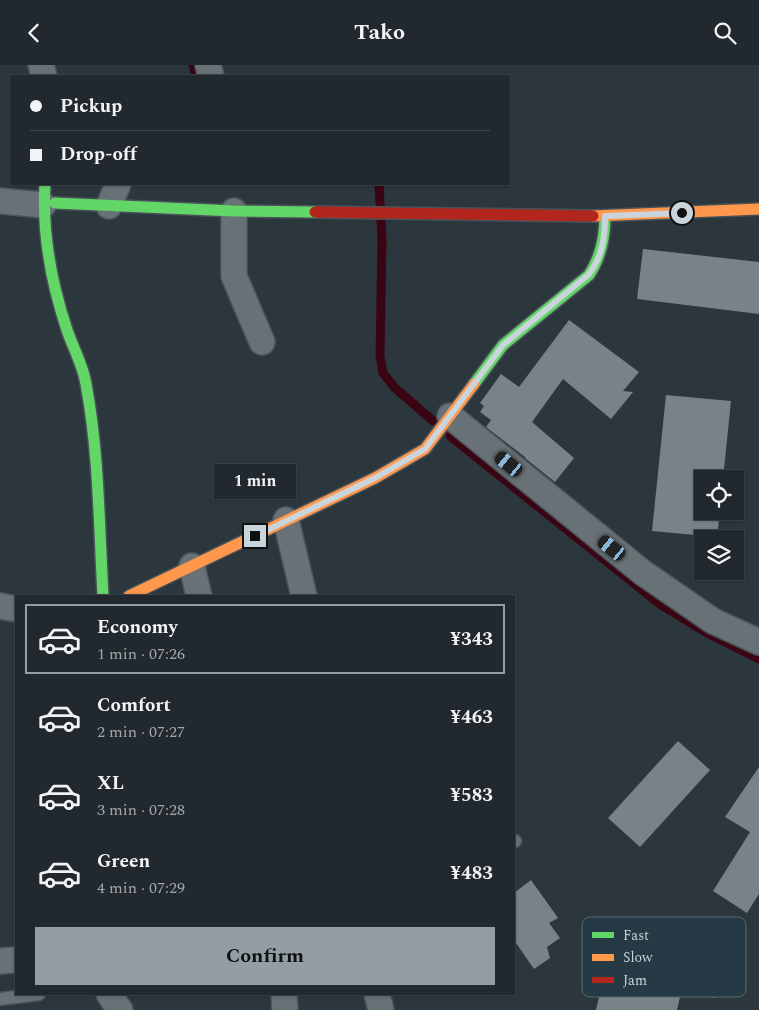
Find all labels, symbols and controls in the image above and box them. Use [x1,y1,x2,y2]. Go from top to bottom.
text: Tako [354,16,405,49]
icon: back [20,19,48,47]
icon: search [711,19,739,47]
text: Pickup [60,92,122,121]
text: Drop-off [60,140,137,169]
route start [671,202,693,224]
car [492,449,525,479]
callout: 1 min [214,463,296,499]
text: 1 min [234,469,276,493]
map controls [694,470,744,580]
button: locate [694,470,744,520]
route end [244,525,266,547]
button: layers [694,530,744,580]
car [595,533,628,563]
text: Economy [97,613,178,642]
icon: car [37,617,82,662]
text: ¥343 [450,625,493,654]
text: 1 min · 07:26 [97,642,185,666]
text: Comfort [97,691,171,720]
icon: car [37,695,82,740]
text: ¥463 [450,703,493,732]
text: 2 min · 07:27 [97,720,185,744]
text: XL [97,769,124,798]
icon: car [37,773,82,818]
text: ¥583 [450,781,493,810]
text: 3 min · 07:28 [97,798,185,822]
text: Green [97,847,150,876]
icon: car [37,851,82,896]
text: ¥483 [450,859,493,888]
text: 4 min · 07:29 [97,876,185,900]
legend [582,917,746,997]
text: Fast [623,925,649,946]
button: Confirm [35,927,495,985]
text: Slow [623,947,653,968]
text: Jam [623,970,647,991]

